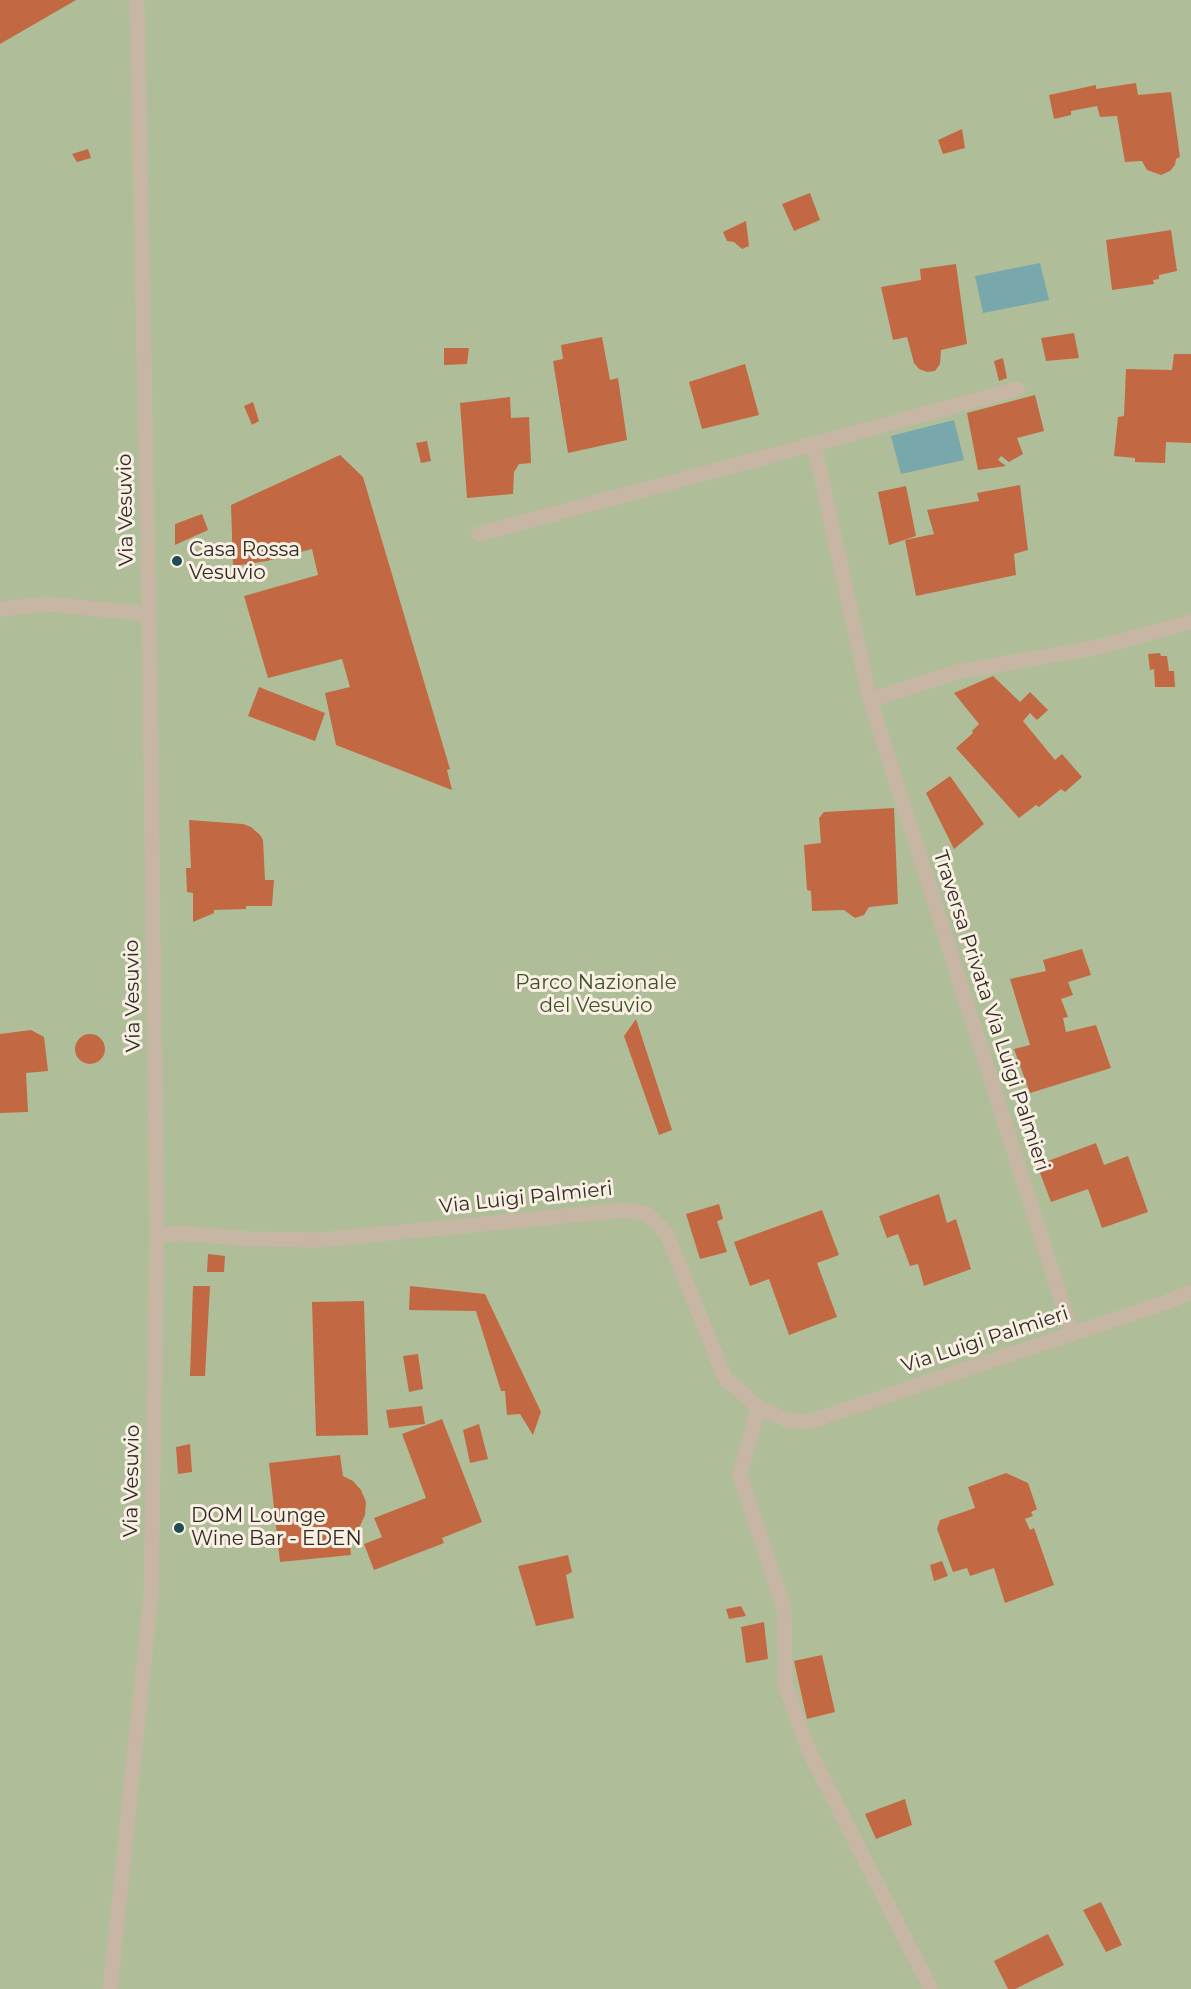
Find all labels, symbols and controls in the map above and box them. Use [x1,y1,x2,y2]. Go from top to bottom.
street label: Via Vesuvio [113,453,139,567]
place label: Casa Rossa Vesuvio [189,538,300,585]
marker: Casa Rossa Vesuvio [170,554,184,568]
street label: Traversa Privata Via Luigi Palmieri [928,848,1054,1174]
street label: Via Vesuvio [120,939,146,1053]
park label: Parco Nazionale del Vesuvio [515,971,677,1018]
street label: Via Luigi Palmieri [438,1177,614,1219]
street label: Via Luigi Palmieri [899,1302,1071,1378]
street label: Via Vesuvio [119,1424,145,1538]
place label: DOM Lounge Wine Bar - EDEN [191,1504,362,1551]
marker: DOM Lounge Wine Bar - EDEN [172,1521,186,1535]

